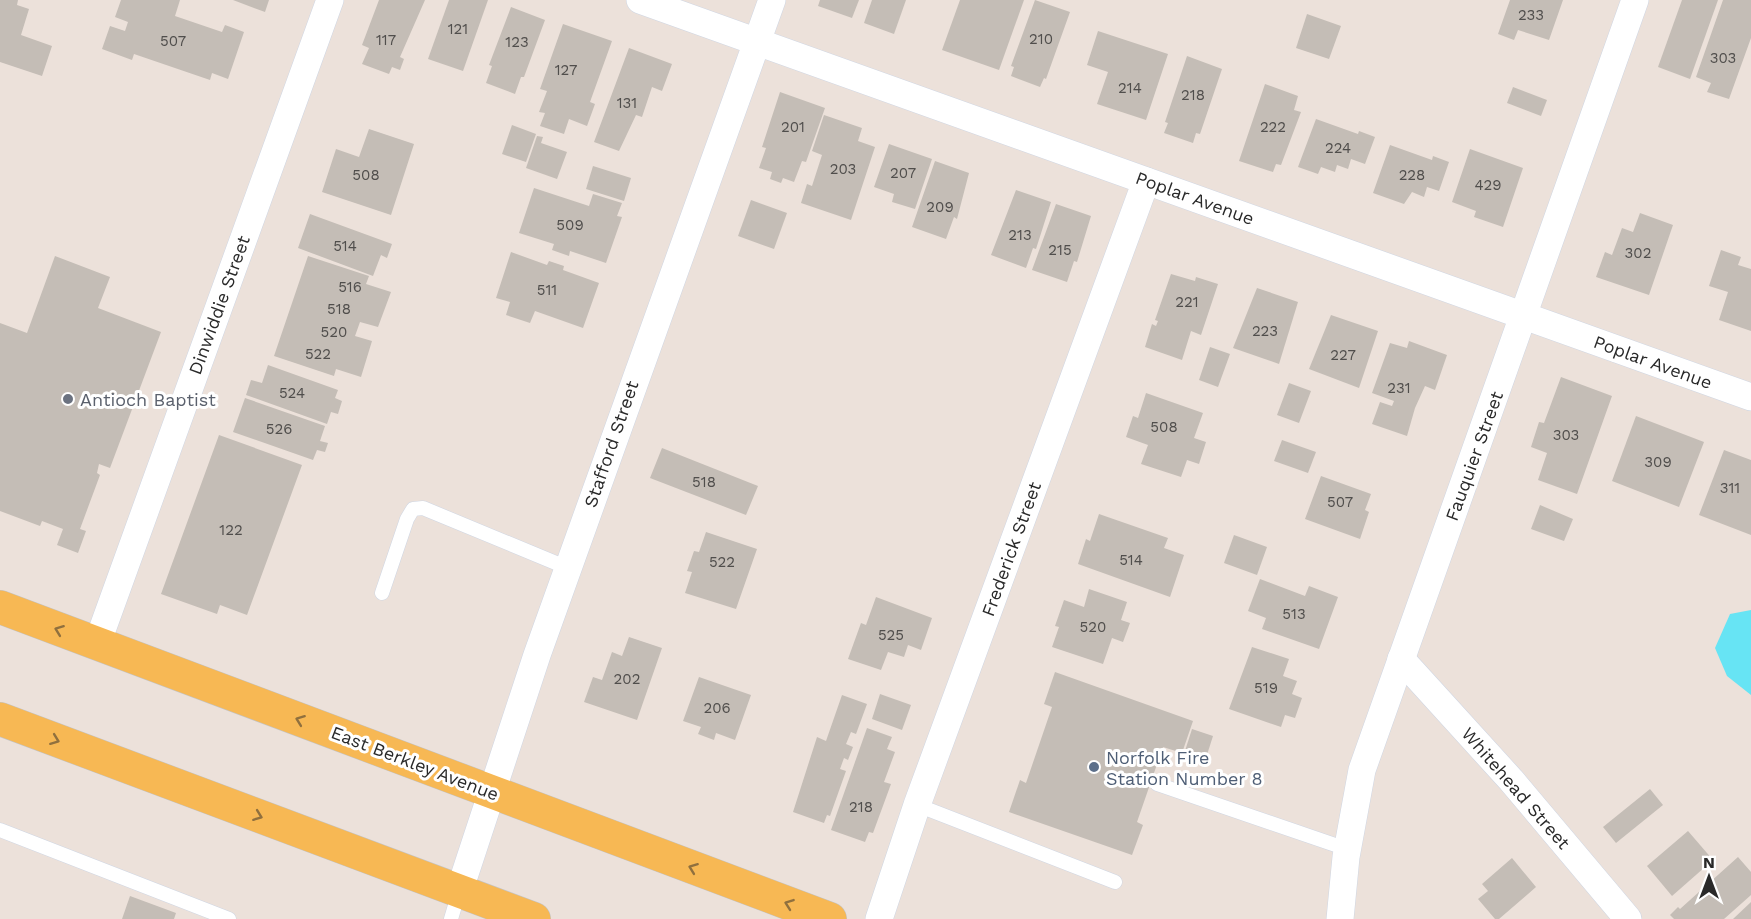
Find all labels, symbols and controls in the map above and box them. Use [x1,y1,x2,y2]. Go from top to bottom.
house number: 233 [1518,6,1544,24]
house number: 121 [448,20,468,38]
house number: 210 [1029,30,1053,48]
house number: 117 [376,31,396,49]
house number: 507 [160,32,186,50]
house number: 123 [505,33,529,51]
house number: 303 [1710,49,1736,67]
house number: 127 [555,61,577,79]
house number: 214 [1118,79,1142,97]
house number: 218 [1181,86,1205,104]
house number: 131 [617,94,637,112]
house number: 201 [781,118,805,136]
house number: 222 [1260,118,1286,136]
house number: 224 [1325,139,1351,157]
house number: 203 [830,160,856,178]
house number: 207 [890,164,916,182]
house number: 508 [352,166,380,184]
house number: 228 [1399,166,1425,184]
street label: Poplar Avenue [1133,167,1257,229]
house number: 429 [1474,176,1502,194]
house number: 209 [926,198,954,216]
house number: 509 [556,216,584,234]
house number: 213 [1008,226,1032,244]
street label: Dinwiddie Street [184,232,254,377]
house number: 514 [333,237,357,255]
house number: 215 [1048,241,1072,259]
house number: 302 [1625,244,1651,262]
house number: 516 [338,278,362,296]
house number: 511 [537,281,557,299]
house number: 221 [1175,293,1199,311]
house number: 518 [327,300,351,318]
house number: 223 [1252,322,1278,340]
house number: 520 [321,323,347,341]
street label: Poplar Avenue [1591,331,1715,393]
house number: 522 [305,345,331,363]
house number: 227 [1330,346,1356,364]
street label: Stafford Street [579,377,643,510]
house number: 231 [1387,379,1411,397]
house number: 524 [279,384,305,402]
street label: Fauquier Street [1441,388,1507,524]
place label: Antioch Baptist [80,389,216,410]
marker: Antioch Baptist [61,392,75,406]
house number: 508 [1150,418,1178,436]
house number: 526 [266,420,292,438]
house number: 303 [1553,426,1579,444]
house number: 309 [1644,453,1672,471]
house number: 518 [692,473,716,491]
street label: Frederick Street [977,478,1045,619]
house number: 311 [1720,479,1740,497]
house number: 507 [1327,493,1353,511]
house number: 122 [219,521,243,539]
house number: 514 [1119,551,1143,569]
house number: 522 [709,553,735,571]
house number: 513 [1282,605,1306,623]
house number: 520 [1080,618,1106,636]
one-way arrow [54,624,64,637]
house number: 525 [878,626,904,644]
house number: 202 [614,670,640,688]
house number: 519 [1254,679,1278,697]
house number: 206 [703,699,731,717]
one-way arrow [295,715,306,728]
street label: East Berkley Avenue [328,721,502,805]
street label: Whitehead Street [1457,723,1575,854]
one-way arrow [49,732,60,745]
place label: Norfolk Fire Station Number 8 [1106,747,1262,789]
marker: Norfolk Fire Station Number 8 [1087,760,1101,774]
house number: 218 [849,798,873,816]
one-way arrow [252,809,263,821]
north arrow [1679,847,1739,907]
text: N [1703,853,1715,872]
one-way arrow [688,863,699,875]
one-way arrow [784,898,795,911]

